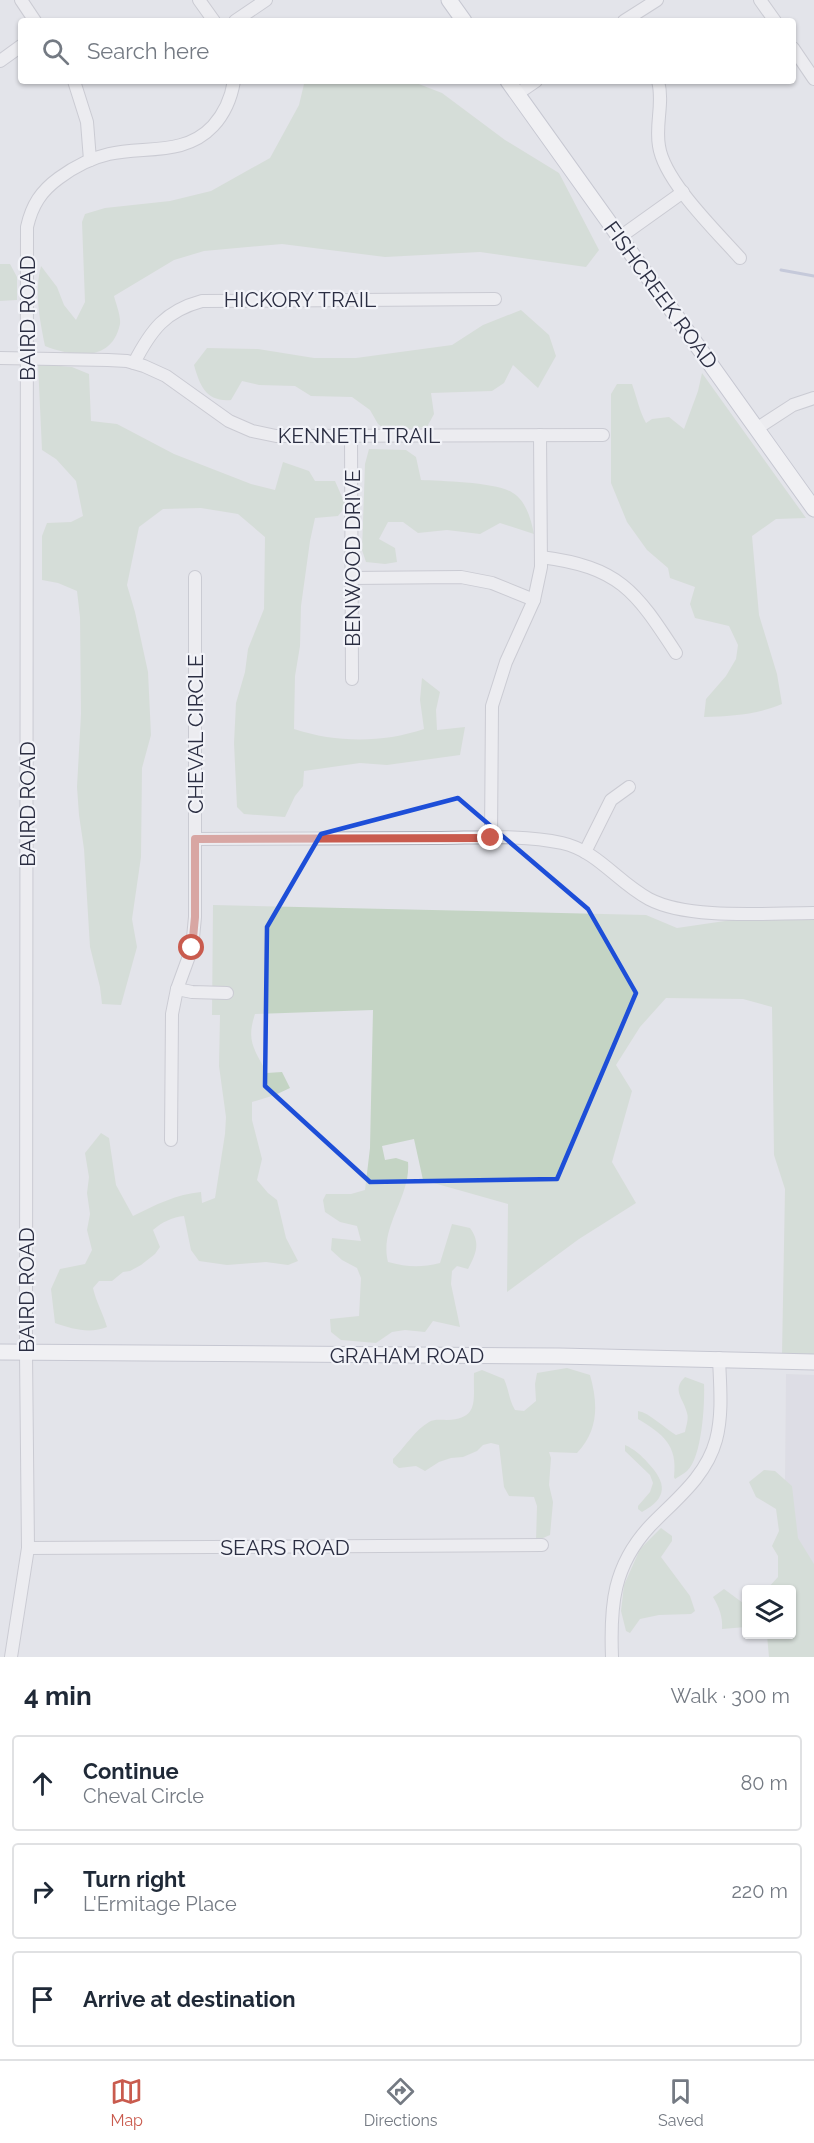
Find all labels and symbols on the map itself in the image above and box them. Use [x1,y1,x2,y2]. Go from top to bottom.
street label: FISHCREEK ROAD [599,216,723,374]
street label: BAIRD ROAD [15,255,40,381]
street label: HICKORY TRAIL [224,287,376,312]
street label: KENNETH TRAIL [278,423,440,448]
street label: BENWOOD DRIVE [340,469,365,647]
street label: CHEVAL CIRCLE [183,654,208,814]
street label: BAIRD ROAD [15,741,40,867]
route end [477,824,503,850]
route start [178,934,204,960]
street label: BAIRD ROAD [14,1227,39,1353]
street label: GRAHAM ROAD [330,1343,484,1368]
street label: SEARS ROAD [220,1535,350,1560]

